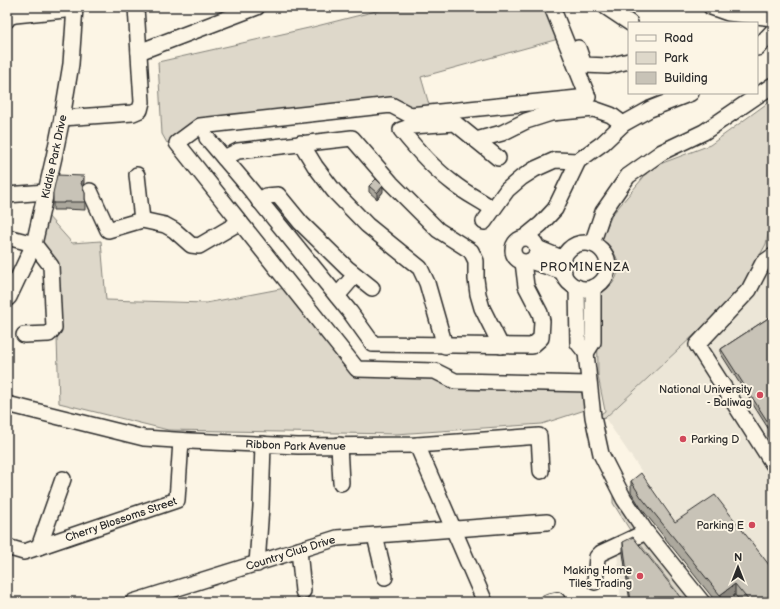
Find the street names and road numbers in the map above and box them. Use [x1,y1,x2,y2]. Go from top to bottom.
street label: Kiddie Park Drive [39,113,70,200]
street label: Ribbon Park Avenue [245,438,346,453]
street label: Cherry Blossoms Street [63,494,179,545]
street label: Country Club Drive [244,533,337,573]

